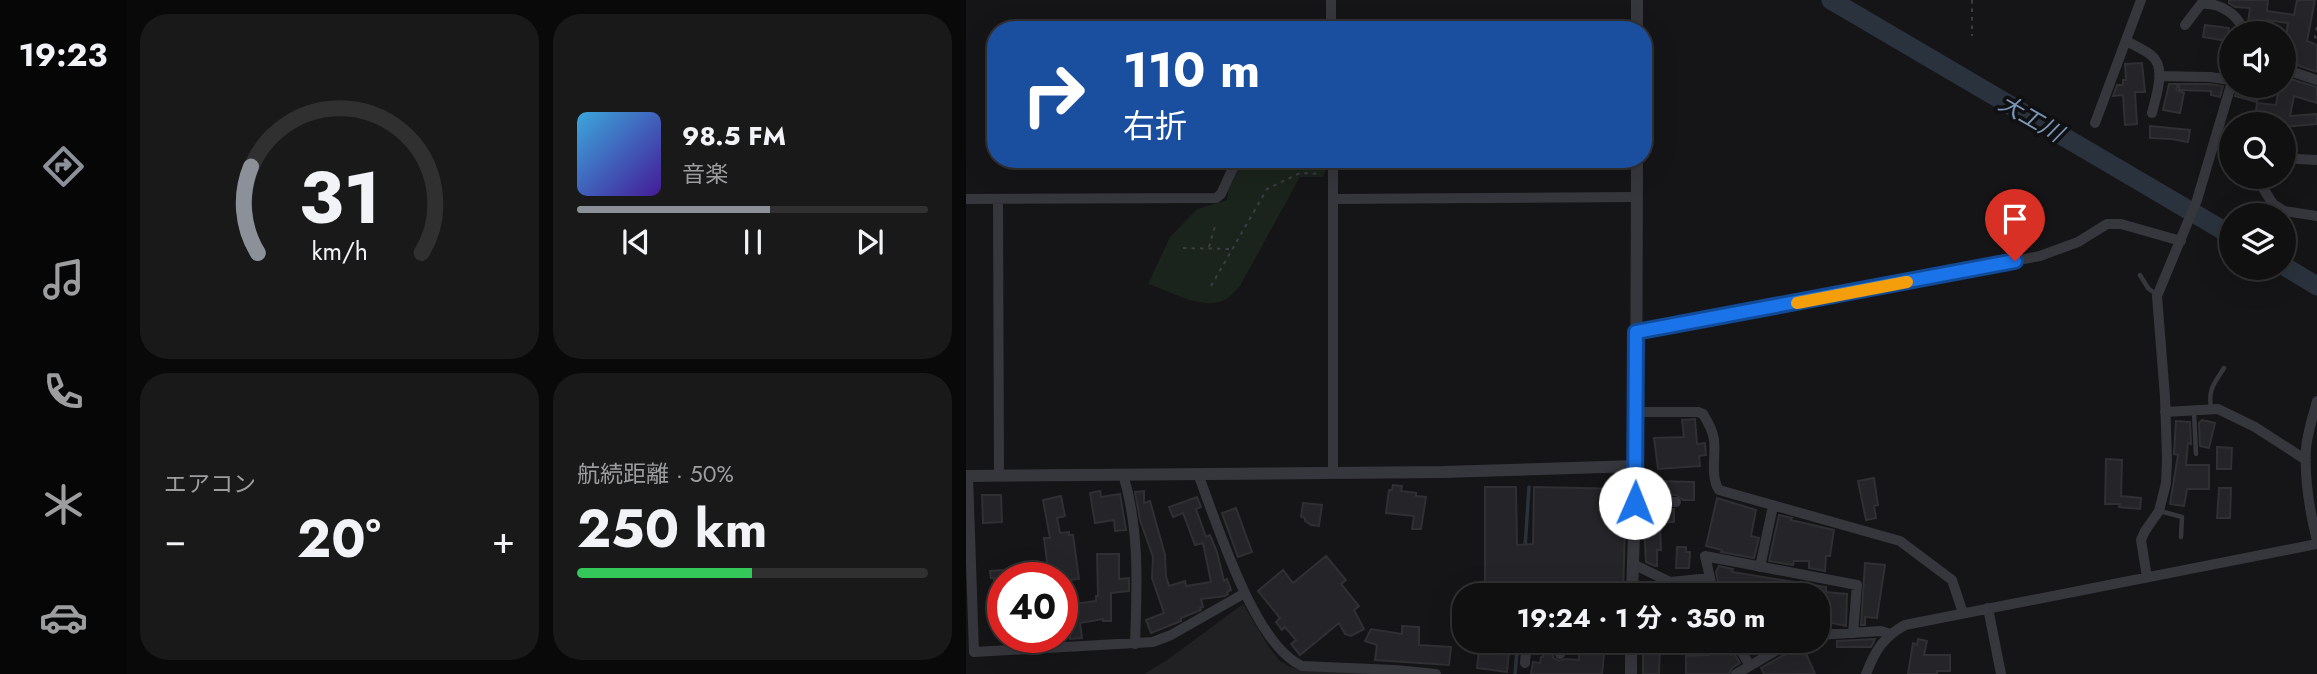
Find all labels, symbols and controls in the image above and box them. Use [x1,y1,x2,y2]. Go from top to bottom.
map controls [2219,21,2296,280]
button: sound [2219,21,2296,98]
text: 19:23 [19,32,107,78]
text: 110 m [1123,35,1260,105]
icon: right [1008,49,1099,140]
water label: 大工川 [1993,86,2072,151]
text: 右折 [1123,103,1187,149]
button: search [2219,112,2296,189]
text: 98.5 FM [682,117,786,155]
icon: directions [39,142,88,191]
text: 31 [298,145,381,250]
text: 音楽 [682,157,728,191]
pin [1985,189,2045,261]
icon: arrive [1996,200,2034,238]
button: layers [2219,203,2296,280]
icon: previous [617,223,655,261]
icon: pause [734,223,772,261]
icon: next [851,223,889,261]
text: km/h [311,233,368,269]
icon: music [39,255,88,304]
icon: phone [39,367,88,416]
text: 航続距離 · 50% [577,457,734,491]
position arrow [1598,466,1672,540]
text: エアコン [164,467,256,501]
icon: climate [39,480,88,529]
text: 250 km [577,491,767,567]
text: 20° [297,501,381,577]
text: − [164,512,186,567]
text: + [492,512,515,567]
speed limit sign: 40 [987,562,1078,653]
icon: car [39,593,88,642]
text: 19:24 · 1 分 · 350 m [1517,599,1765,637]

